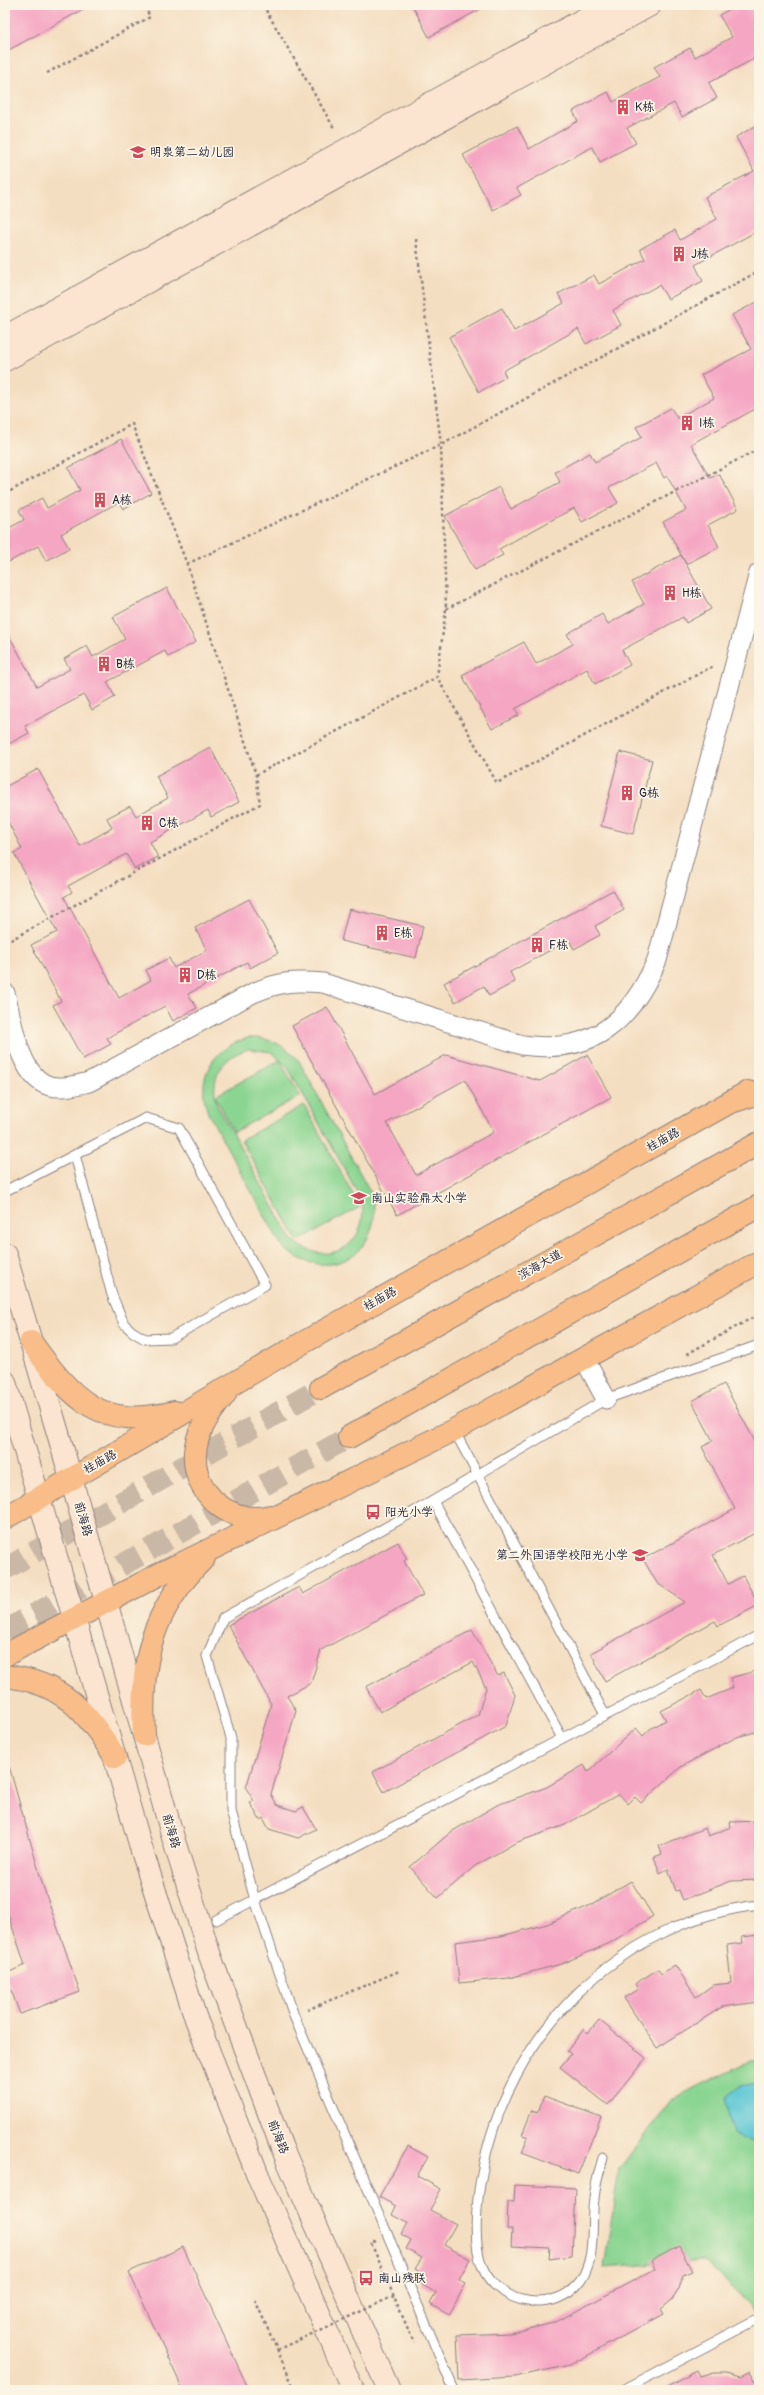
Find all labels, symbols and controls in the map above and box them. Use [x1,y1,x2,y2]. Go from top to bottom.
building icon: K栋 [614,98,632,116]
place label: K栋 [635,100,654,115]
school or university icon: 明泉第二幼儿园 [129,143,147,161]
place label: 明泉第二幼儿园 [150,145,234,160]
building icon: J栋 [670,245,688,263]
place label: J栋 [691,247,709,262]
building icon: I栋 [678,414,696,432]
place label: I栋 [699,416,714,431]
building icon: A栋 [91,491,109,509]
place label: A栋 [112,493,132,508]
building icon: H栋 [661,584,679,602]
place label: H栋 [682,586,702,601]
building icon: B栋 [95,655,113,673]
place label: B栋 [116,657,135,672]
building icon: G栋 [618,784,636,802]
place label: G栋 [639,786,659,801]
building icon: C栋 [138,814,156,832]
place label: C栋 [159,816,178,831]
building icon: E栋 [373,924,391,942]
place label: E栋 [394,926,412,941]
building icon: F栋 [528,936,546,954]
place label: F栋 [549,938,568,953]
building icon: D栋 [176,966,194,984]
place label: D栋 [197,968,217,983]
street label: 桂庙路 [644,1125,682,1155]
school or university icon: 南山实验鼎太小学 [350,1189,368,1207]
place label: 南山实验鼎太小学 [371,1191,467,1206]
street label: 滨海大道 [515,1247,565,1283]
street label: 桂庙路 [361,1284,399,1314]
street label: 桂庙路 [81,1447,119,1477]
street label: 前海路 [71,1500,95,1538]
bus stop icon: 阳光小学 [364,1503,382,1521]
place label: 阳光小学 [385,1505,433,1520]
school or university icon: 第二外国语学校阳光小学 [631,1546,649,1564]
place label: 第二外国语学校阳光小学 [496,1548,628,1563]
street label: 前海路 [159,1812,183,1850]
street label: 前海路 [264,2117,292,2157]
bus stop icon: 南山残联 [357,2269,375,2287]
place label: 南山残联 [378,2271,426,2286]

